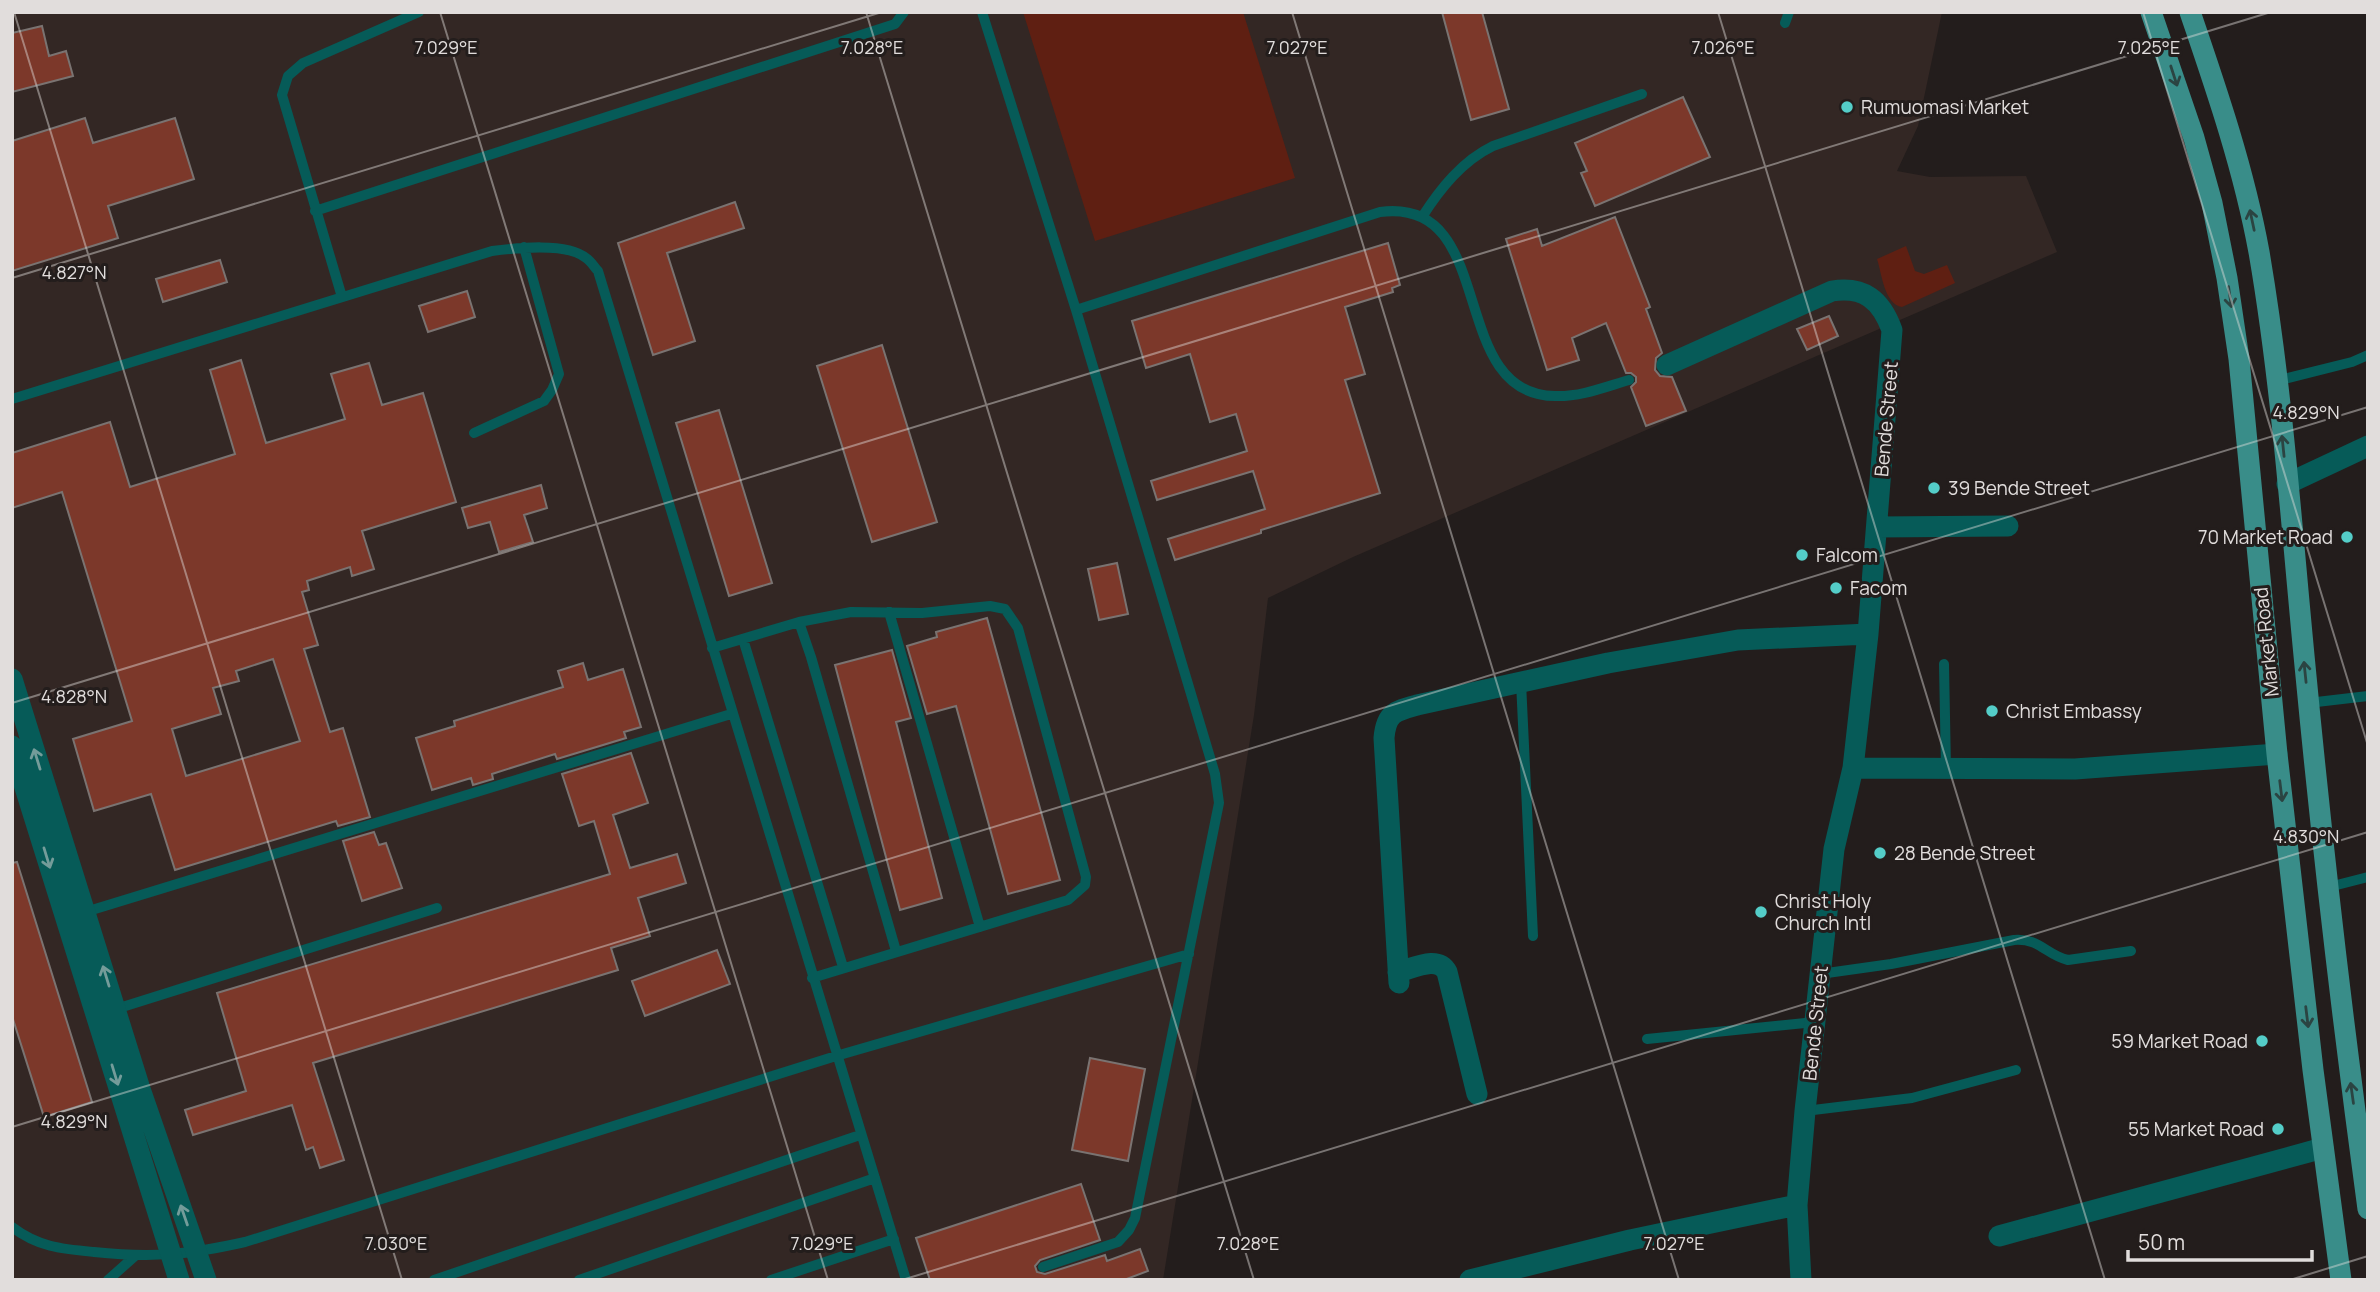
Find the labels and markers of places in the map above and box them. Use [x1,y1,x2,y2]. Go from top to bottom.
place label: Rumuomasi Market [1861,94,2029,120]
marker: Rumuomasi Market [1839,99,1855,115]
place label: 39 Bende Street [1948,475,2090,501]
marker: 39 Bende Street [1926,480,1942,496]
place label: 70 Market Road [2198,524,2333,550]
marker: 70 Market Road [2339,529,2355,545]
place label: Falcom [1816,542,1878,568]
marker: Falcom [1794,547,1810,563]
place label: Facom [1850,575,1907,601]
marker: Facom [1828,580,1844,596]
place label: Christ Embassy [2006,698,2142,724]
marker: Christ Embassy [1984,703,2000,719]
place label: 28 Bende Street [1894,840,2035,866]
marker: 28 Bende Street [1872,845,1888,861]
place label: Christ Holy Church Intl [1775,888,1871,936]
marker: Christ Holy Church Intl [1753,904,1769,920]
place label: 59 Market Road [2111,1028,2248,1054]
marker: 59 Market Road [2254,1033,2270,1049]
place label: 55 Market Road [2128,1116,2264,1142]
marker: 55 Market Road [2270,1121,2286,1137]

